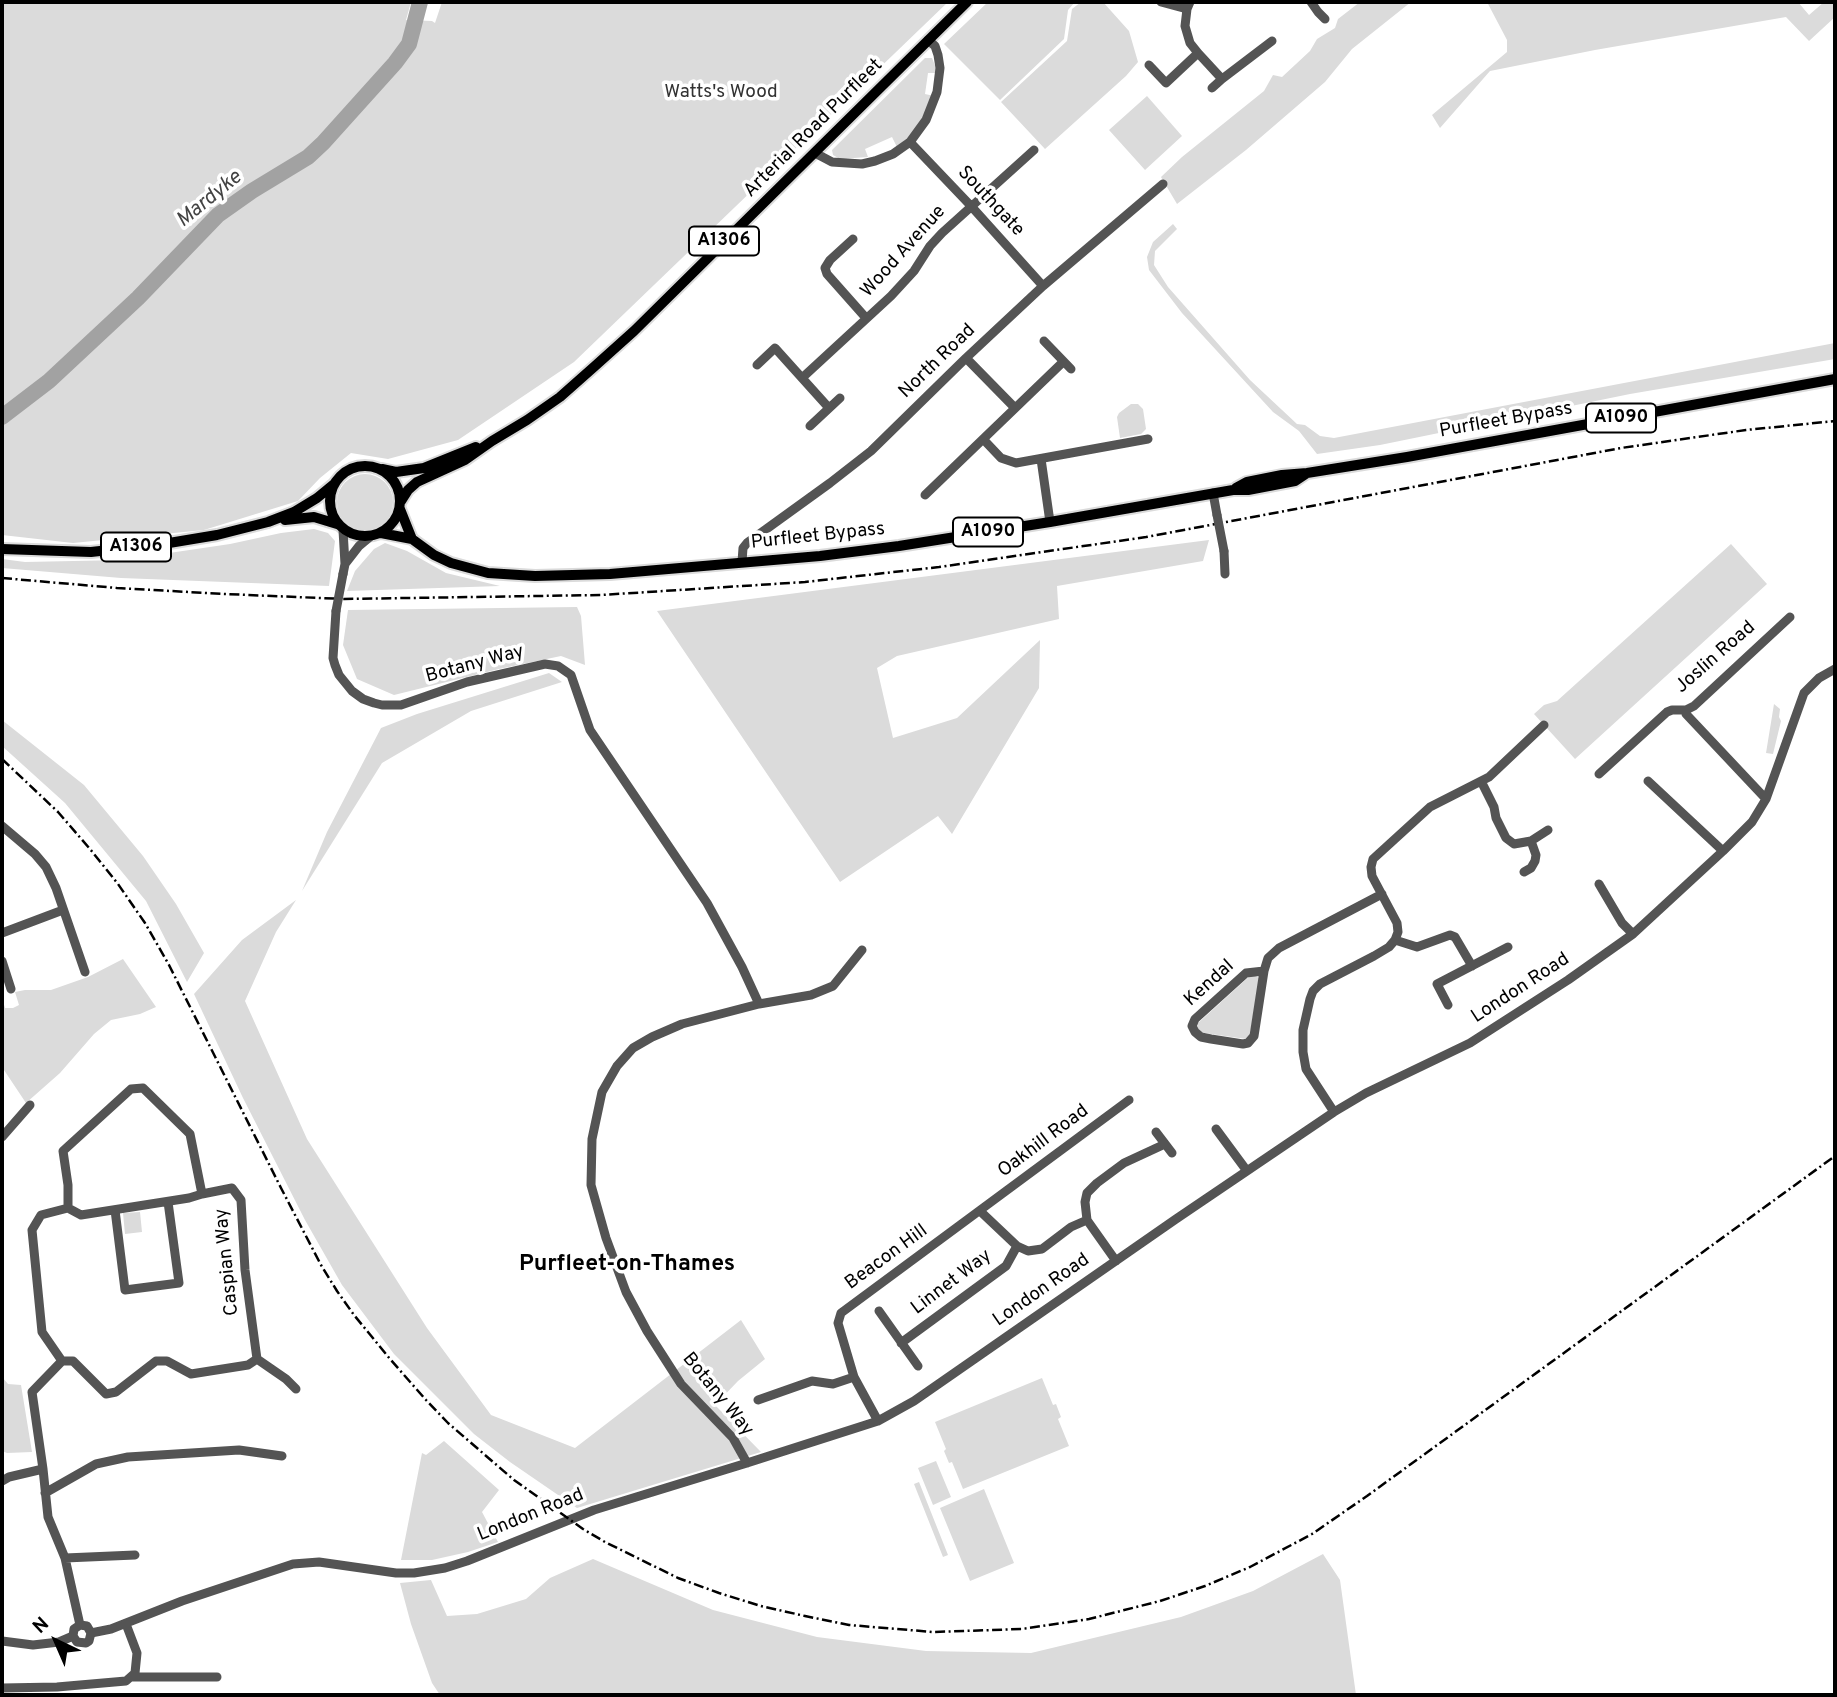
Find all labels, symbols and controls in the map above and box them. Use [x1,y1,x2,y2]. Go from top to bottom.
street label: Arterial Road Purfleet [740,55,888,203]
park label: Watts's Wood [664,82,778,104]
street label: Southgate [952,162,1028,242]
water label: Mardyke [172,166,248,234]
street label: Wood Avenue [857,201,951,303]
road number: A1306 [689,227,759,256]
street label: North Road [895,320,981,404]
street label: Purfleet Bypass [1438,398,1574,444]
road number: A1090 [1586,404,1656,432]
road number: A1090 [953,518,1023,546]
street label: Purfleet Bypass [750,519,886,555]
road number: A1306 [101,532,171,562]
street label: Joslin Road [1671,617,1761,699]
street label: Botany Way [423,641,527,689]
street label: London Road [1468,949,1574,1029]
street label: Kendal [1180,956,1240,1012]
street label: Oakhill Road [994,1101,1094,1183]
street label: Caspian Way [211,1207,245,1317]
street label: Beacon Hill [841,1220,933,1296]
street label: Linnet Way [907,1245,997,1321]
street label: London Road [989,1249,1095,1333]
district label: Purfleet-on-Thames [519,1251,735,1279]
street label: Botany Way [676,1349,758,1441]
street label: London Road [475,1484,587,1548]
north arrow [21,1606,91,1676]
text: N [28,1613,55,1639]

